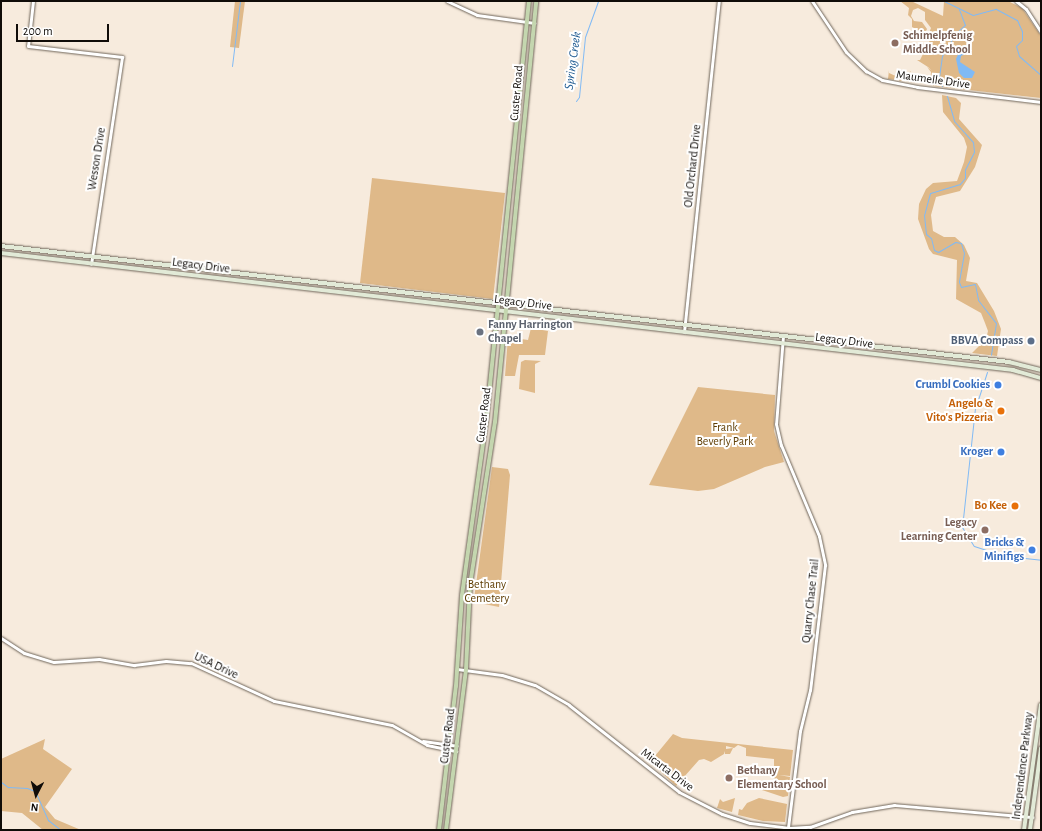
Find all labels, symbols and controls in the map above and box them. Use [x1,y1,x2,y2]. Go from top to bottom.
scale bar [18,16,111,42]
text: 200 m [23,25,53,37]
place label: Schimelpfenig Middle School [903,29,972,57]
water label: Spring Creek [562,31,586,91]
marker: Schimelpfenig Middle School [890,38,900,48]
street label: Custer Road [507,65,527,121]
street label: Maumelle Drive [895,68,971,92]
street label: Old Orchard Drive [681,124,705,208]
street label: Wesson Drive [85,127,109,191]
street label: Legacy Drive [171,255,231,277]
street label: Legacy Drive [493,292,553,314]
place label: Fanny Harrington Chapel [488,318,572,346]
marker: Fanny Harrington Chapel [475,327,485,337]
street label: Legacy Drive [814,330,874,352]
place label: BBVA Compass [951,334,1023,348]
marker: BBVA Compass [1026,336,1036,346]
place label: Crumbl Cookies [915,378,990,392]
marker: Crumbl Cookies [993,380,1003,390]
street label: Custer Road [473,387,495,443]
place label: Angelo & Vito's Pizzeria [926,397,993,425]
marker: Angelo & Vito's Pizzeria [996,406,1006,416]
park label: Frank Beverly Park [697,421,753,449]
place label: Kroger [960,445,993,459]
marker: Kroger [996,447,1006,457]
place label: Bo Kee [974,499,1007,513]
marker: Bo Kee [1010,501,1020,511]
place label: Legacy Learning Center [901,516,977,544]
marker: Legacy Learning Center [980,525,990,535]
place label: Bricks & Minifigs [984,536,1024,564]
marker: Bricks & Minifigs [1027,545,1037,555]
street label: Quarry Chase Trail [799,558,823,644]
park label: Bethany Cemetery [465,578,509,606]
street label: USA Drive [192,650,240,682]
street label: Custer Road [437,708,459,764]
street label: Independence Parkway [1009,711,1037,821]
street label: Micarta Drive [638,745,696,795]
place label: Bethany Elementary School [737,764,827,792]
marker: Bethany Elementary School [724,773,734,783]
north arrow [16,775,56,815]
text: N [30,802,39,813]

